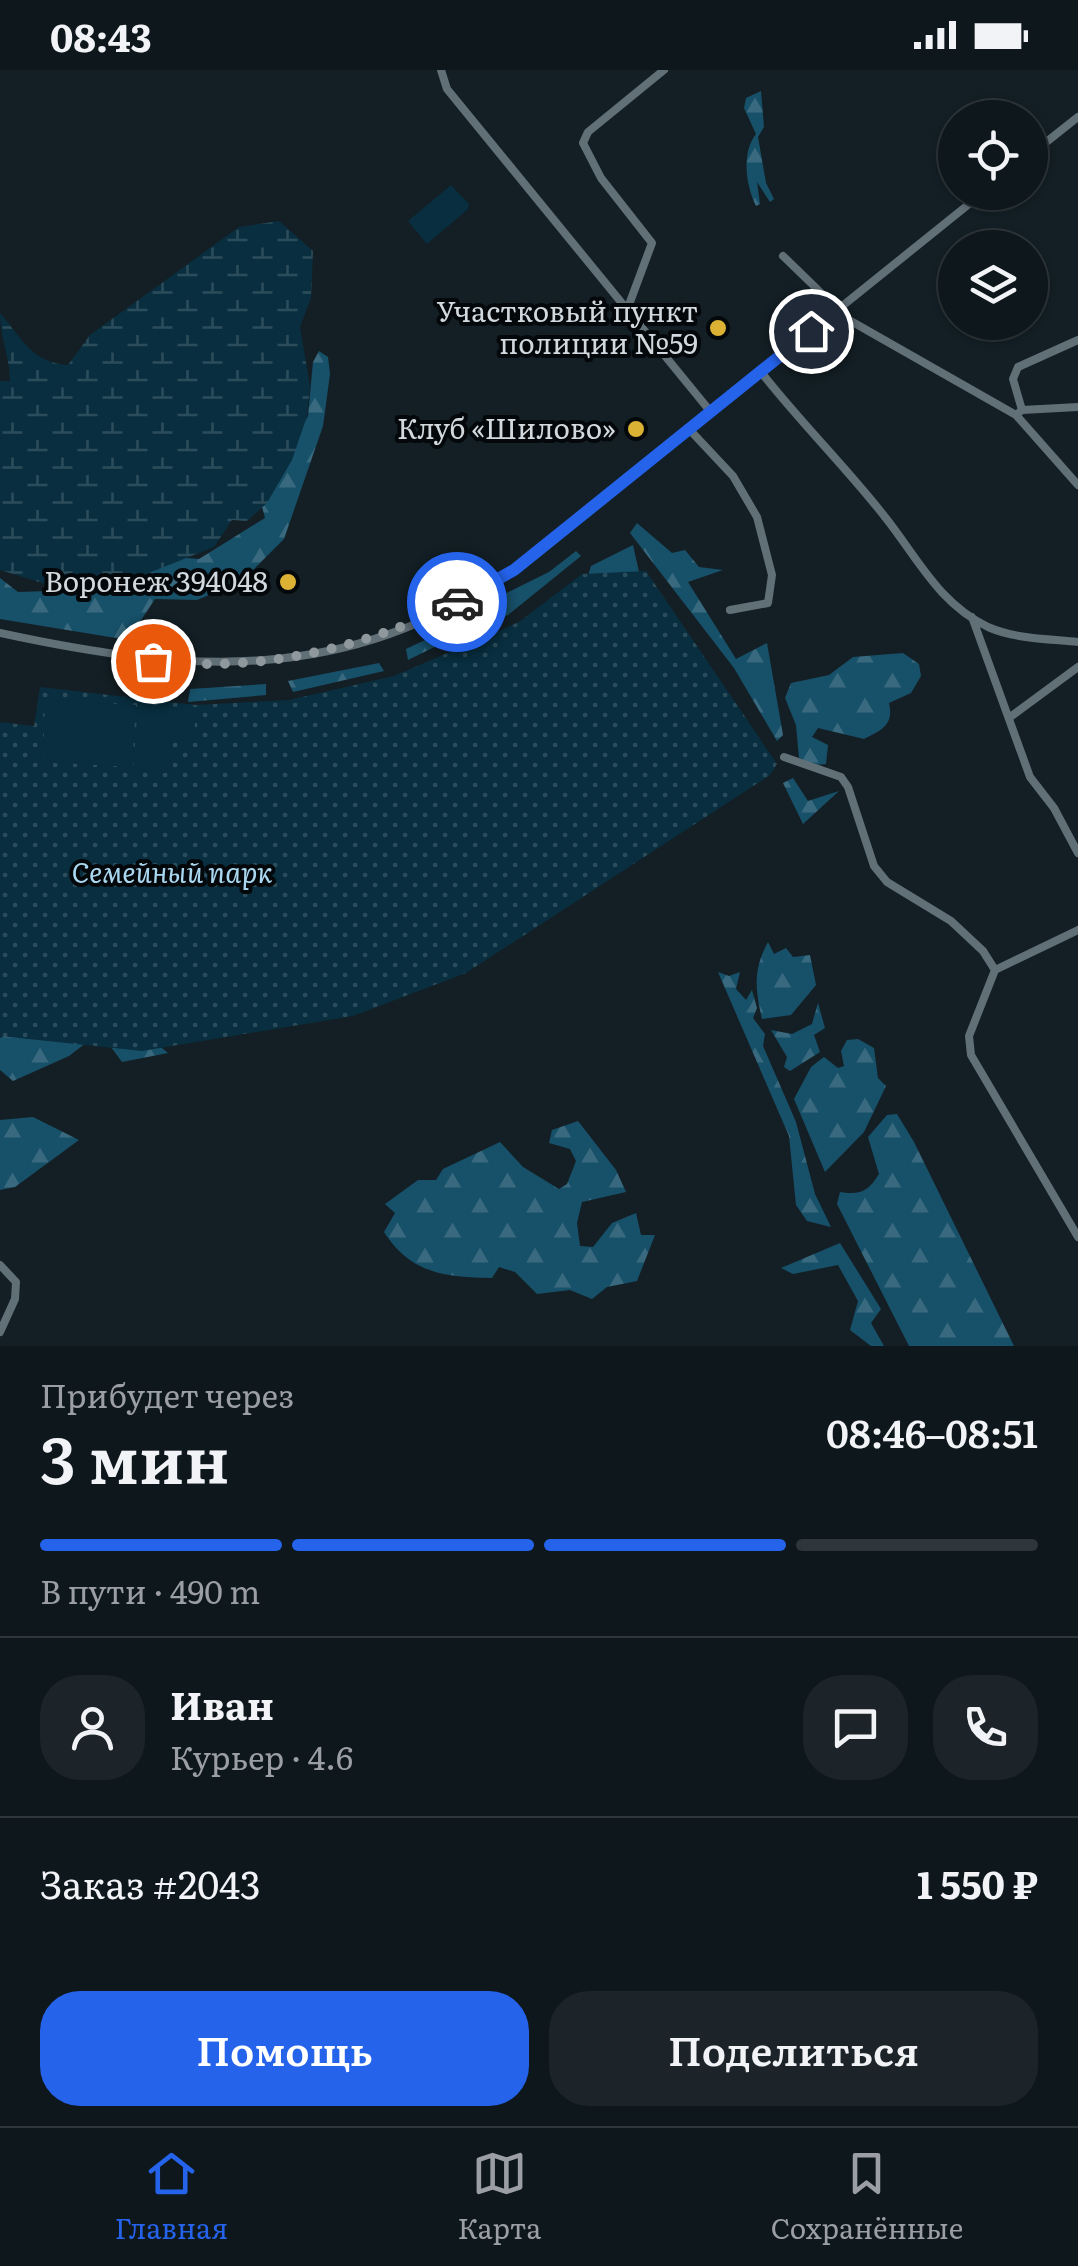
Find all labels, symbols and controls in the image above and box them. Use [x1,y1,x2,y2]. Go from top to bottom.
text: 08:43 [50,7,152,64]
map controls [938,100,1048,340]
button: locate [938,100,1048,210]
button: layers [938,230,1048,340]
place label: Участковый пункт полиции №59 [437,289,698,363]
pin [769,289,854,374]
icon: home [784,304,839,359]
marker: Участковый пункт полиции №59 [707,317,729,339]
place label: Клуб «Шилово» [397,406,616,448]
marker: Клуб «Шилово» [625,418,647,440]
courier [407,552,507,652]
place label: Воронеж 394048 [44,559,268,601]
marker: Воронеж 394048 [277,571,299,593]
icon: car [430,575,485,630]
pin [111,619,196,704]
icon: bag [126,634,181,689]
park label: Семейный парк [72,850,272,892]
text: Прибудет через [40,1370,294,1418]
text: 08:46–08:51 [826,1403,1038,1460]
text: 3 мин [40,1407,230,1504]
text: В пути · 490 m [40,1566,260,1614]
button: person [40,1675,145,1780]
text: Иван [170,1675,274,1732]
button: chat [803,1675,908,1780]
button: phone [933,1675,1038,1780]
text: Курьер · 4.6 [170,1732,353,1780]
text: Заказ #2043 [40,1854,261,1911]
text: 1 550 ₽ [917,1854,1038,1911]
button: Помощь [40,1991,529,2106]
button: Поделиться [549,1991,1038,2106]
tab: Главная [115,2146,228,2248]
tab: Карта [457,2146,541,2248]
tab: Сохранённые [771,2146,963,2248]

